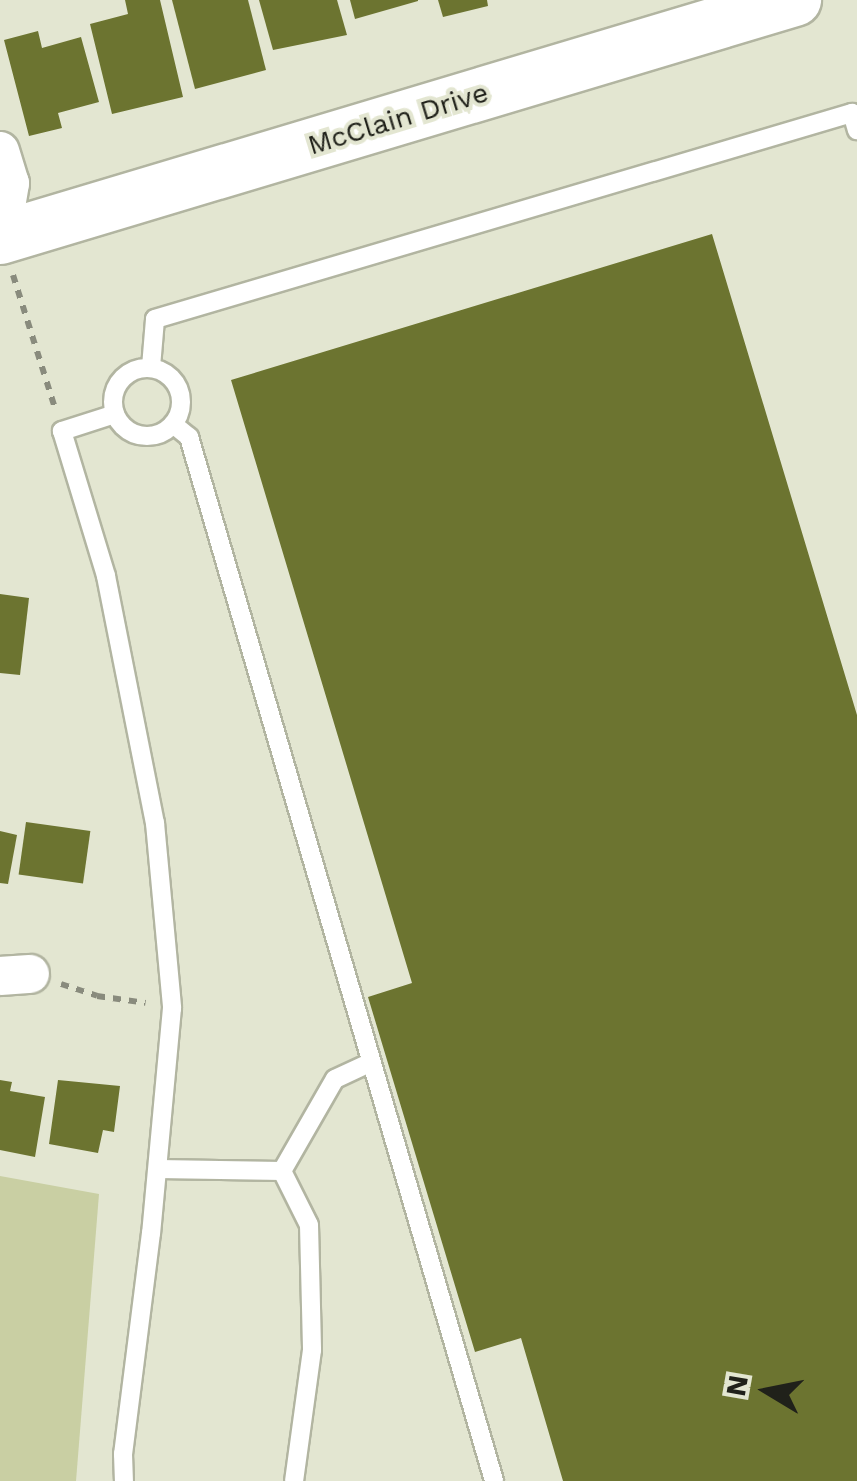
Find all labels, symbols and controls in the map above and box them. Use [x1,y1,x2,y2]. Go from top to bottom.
street label: McClain Drive [304,76,492,162]
north arrow [717,1341,817,1441]
text: N [719,1373,755,1399]

